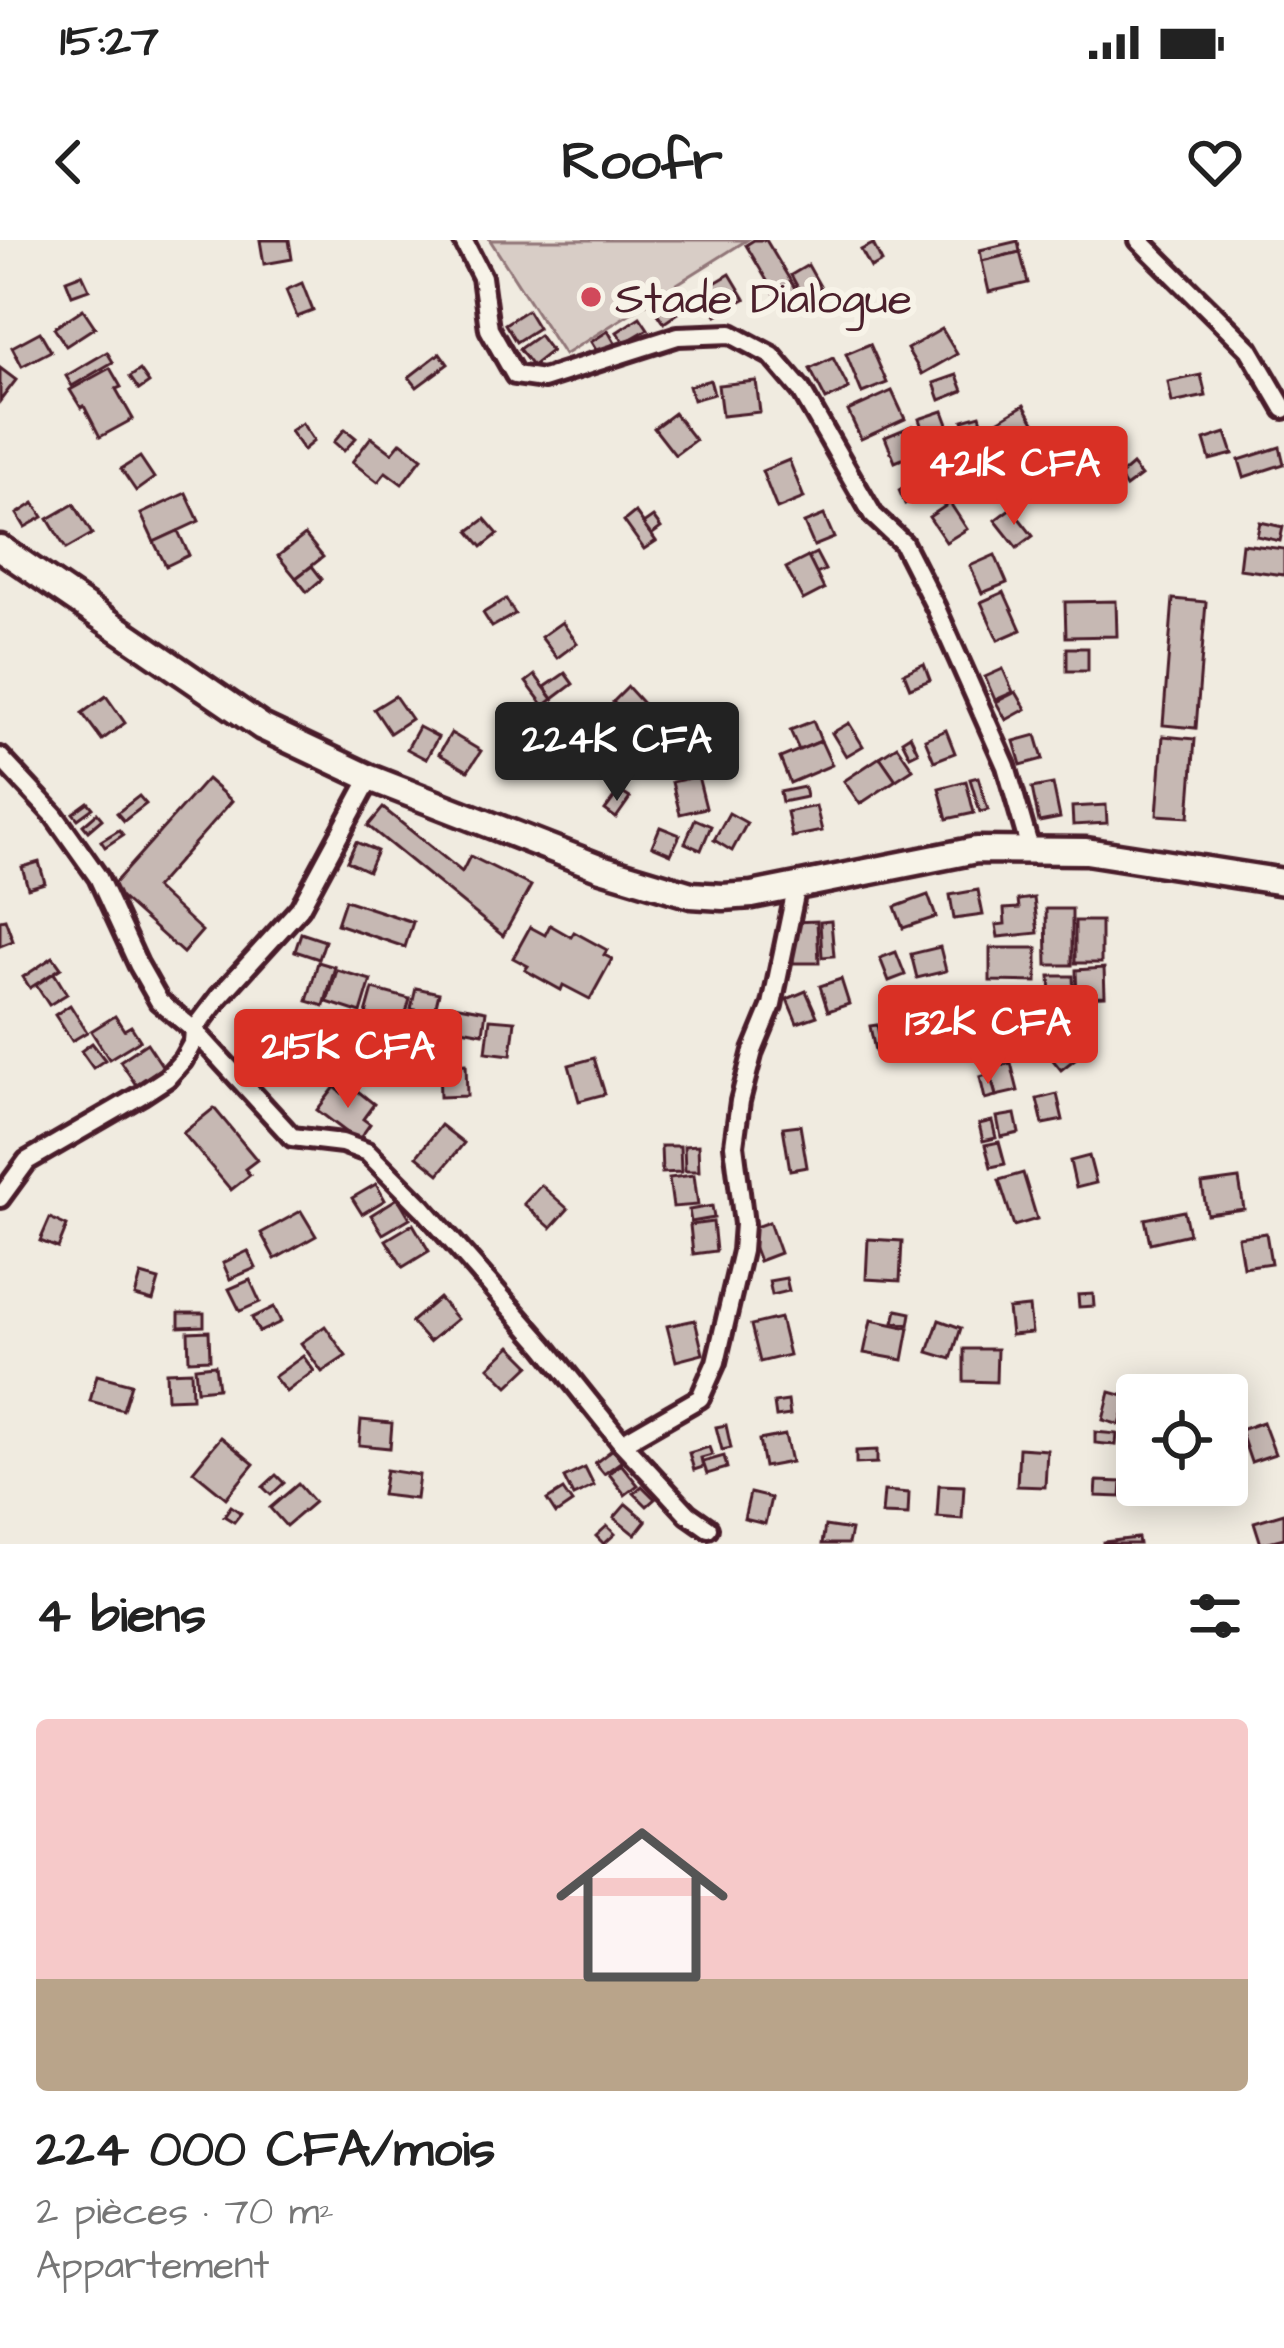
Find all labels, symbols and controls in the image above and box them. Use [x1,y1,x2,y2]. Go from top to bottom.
text: 15:27 [60,11,159,73]
text: Roofr [561,125,723,200]
icon: back [36,129,102,195]
icon: heart [1182,129,1248,195]
place label: Stade Dialogue [615,269,912,331]
marker: Stade Dialogue [578,284,604,310]
pin: 421K CFA [890,426,1138,528]
text: 421K CFA [928,438,1100,492]
pin: 224K CFA [493,702,741,804]
text: 224K CFA [522,714,712,768]
pin: 132K CFA [864,985,1112,1087]
text: 132K CFA [905,997,1071,1051]
pin: 215K CFA [224,1009,472,1111]
text: 215K CFA [261,1021,435,1075]
map controls [1116,1374,1248,1506]
button: locate [1116,1374,1248,1506]
text: 4 biens [36,1581,206,1652]
icon: filters [1182,1583,1248,1649]
icon: home [534,1797,750,2013]
text: 224 000 CFA/mois [36,2115,495,2186]
text: 2 pièces · 70 m² [36,2186,334,2240]
text: Appartement [36,2240,269,2294]

